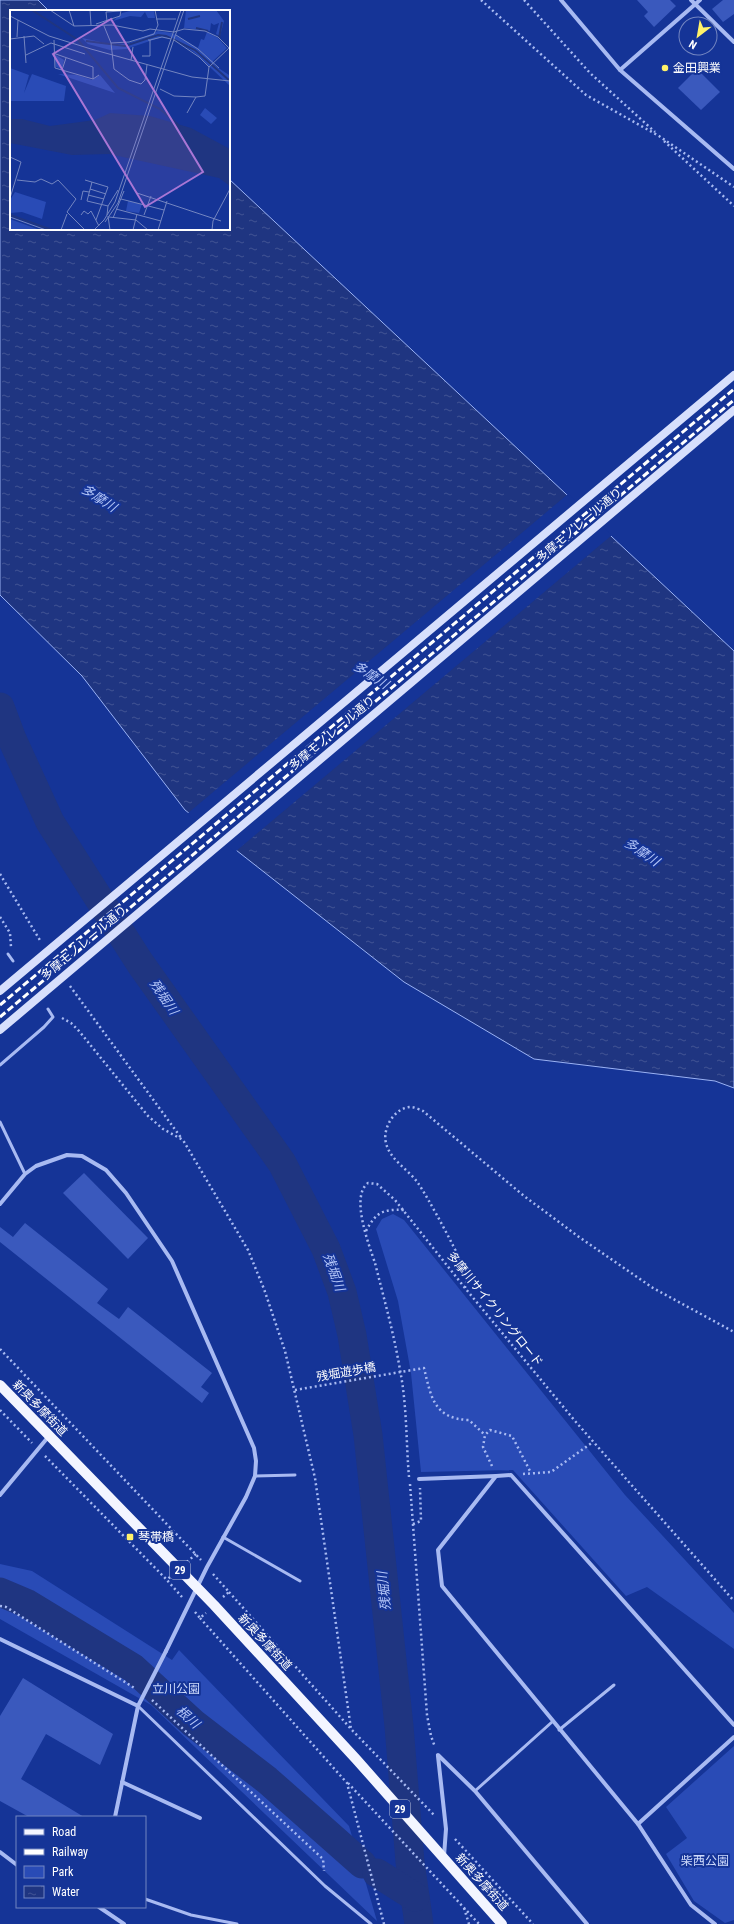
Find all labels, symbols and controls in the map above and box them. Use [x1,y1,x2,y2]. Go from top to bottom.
inset map [10,10,230,230]
north arrow [678,16,718,56]
text: N [687,37,699,51]
place label: 金田興業 [673,61,721,75]
marker: 金田興業 [660,63,670,73]
water label: 多摩川 [79,481,121,516]
street label: 多摩モノレール通り [533,485,625,565]
water label: 多摩川 [351,658,393,693]
street label: 多摩モノレール通り [286,693,378,773]
water label: 多摩川 [622,835,664,870]
street label: 多摩モノレール通り [38,903,130,983]
water label: 残堀川 [147,977,182,1019]
street label: 多摩川サイクリングロード [444,1249,546,1369]
water label: 残堀川 [320,1251,348,1295]
street label: 残堀遊歩橋 [315,1360,377,1384]
street label: 新奥多摩街道 [10,1377,70,1439]
place label: 琴帯橋 [138,1530,174,1544]
marker: 琴帯橋 [125,1532,135,1542]
road number: 29 [170,1561,190,1579]
water label: 残堀川 [374,1569,393,1611]
street label: 新奥多摩街道 [235,1611,295,1673]
park label: 立川公園 [152,1682,200,1696]
water label: 根川 [173,1703,204,1732]
road number: 29 [390,1800,410,1818]
legend [16,1816,146,1908]
text: Road [52,1825,76,1839]
text: Railway [52,1845,88,1859]
street label: 新奥多摩街道 [453,1851,511,1913]
park label: 柴西公園 [681,1854,729,1868]
text: Park [52,1865,74,1879]
text: Water [52,1885,80,1899]

